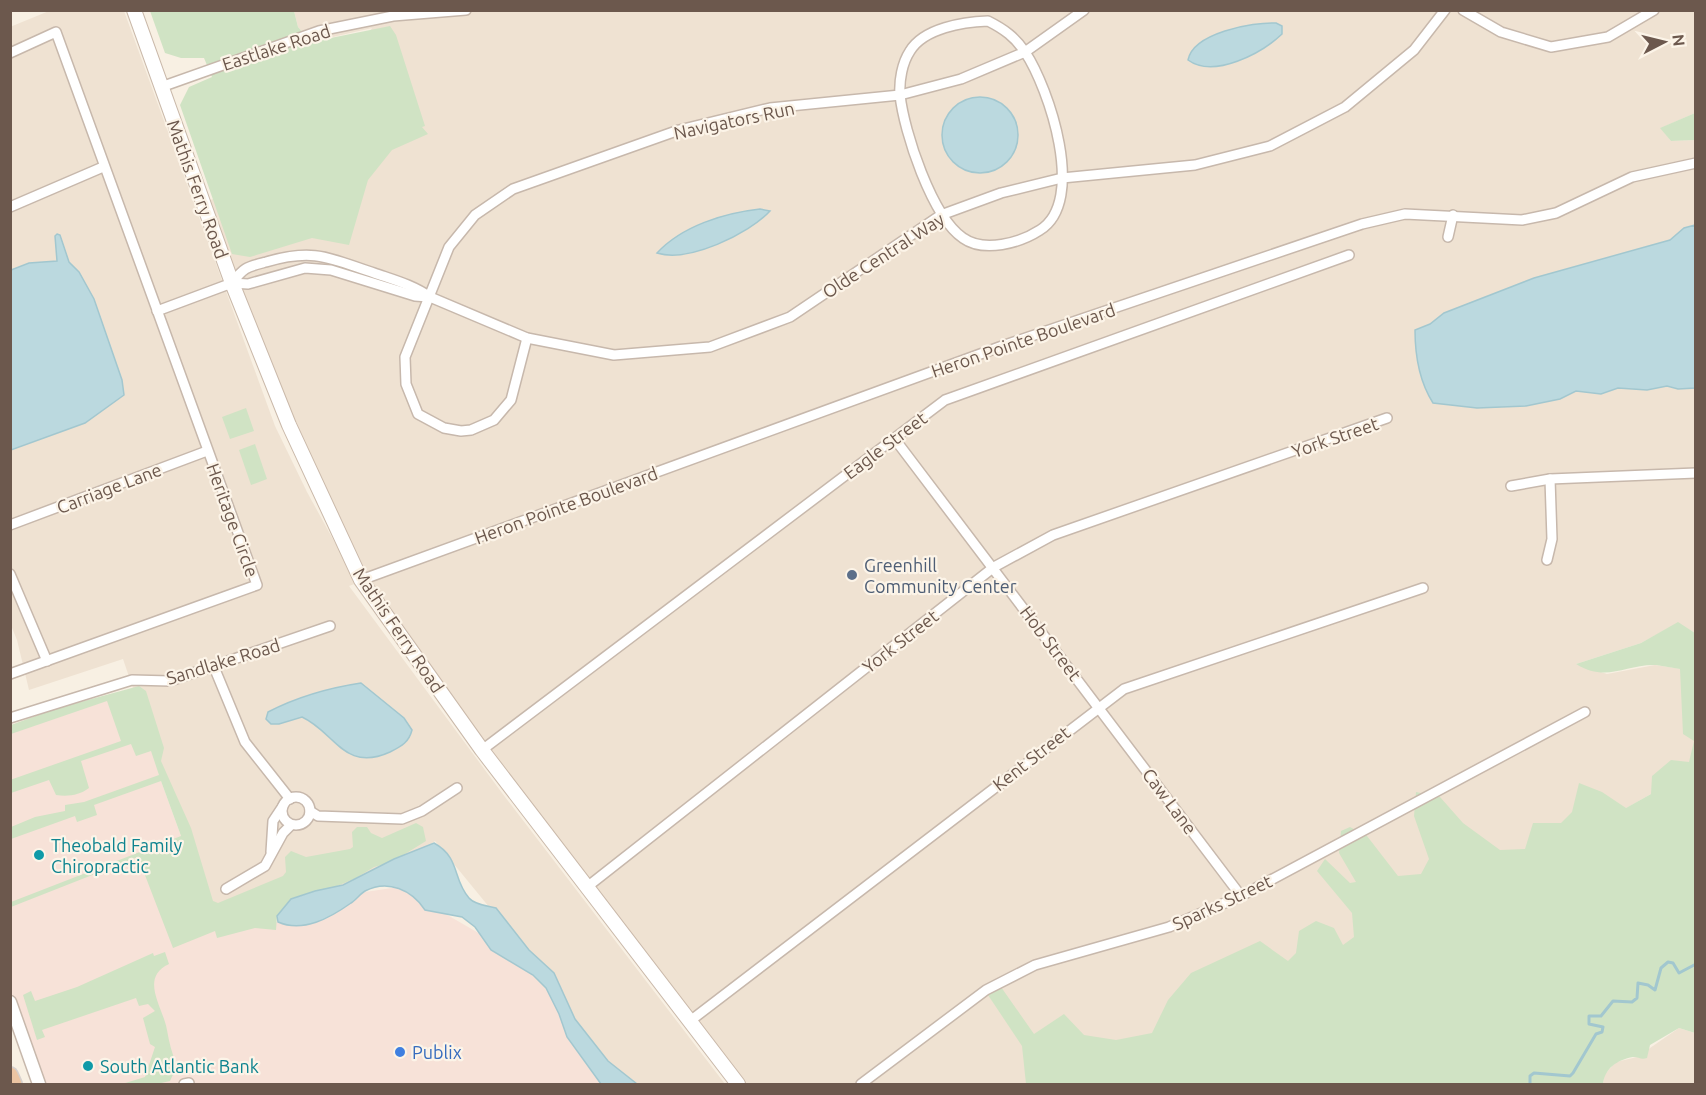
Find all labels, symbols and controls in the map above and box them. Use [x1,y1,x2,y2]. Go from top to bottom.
north arrow [1634,12,1694,72]
street label: Eastlake Road [219,20,333,74]
text: N [1669,33,1689,47]
street label: Navigators Run [672,97,796,143]
street label: Mathis Ferry Road [164,117,232,261]
street label: Olde Central Way [819,208,948,302]
street label: Heron Pointe Boulevard [928,299,1118,381]
street label: Eagle Street [840,407,930,483]
street label: York Street [1289,413,1381,461]
street label: Carriage Lane [54,459,164,517]
street label: Heritage Circle [203,460,263,580]
street label: Heron Pointe Boulevard [472,463,660,547]
place label: Greenhill Community Center [864,555,1017,596]
street label: Mathis Ferry Road [350,564,448,696]
marker: Greenhill Community Center [845,568,859,582]
street label: Hob Street [1017,602,1085,684]
street label: York Street [858,605,942,677]
street label: Sandlake Road [164,634,282,688]
street label: Kent Street [988,722,1074,794]
street label: Caw Lane [1139,764,1201,838]
place label: Theobald Family Chiropractic [51,835,183,876]
marker: Theobald Family Chiropractic [32,848,46,862]
street label: Sparks Street [1169,870,1275,934]
place label: Publix [412,1042,462,1062]
marker: Publix [393,1045,407,1059]
place label: South Atlantic Bank [100,1056,259,1076]
marker: South Atlantic Bank [81,1059,95,1073]

